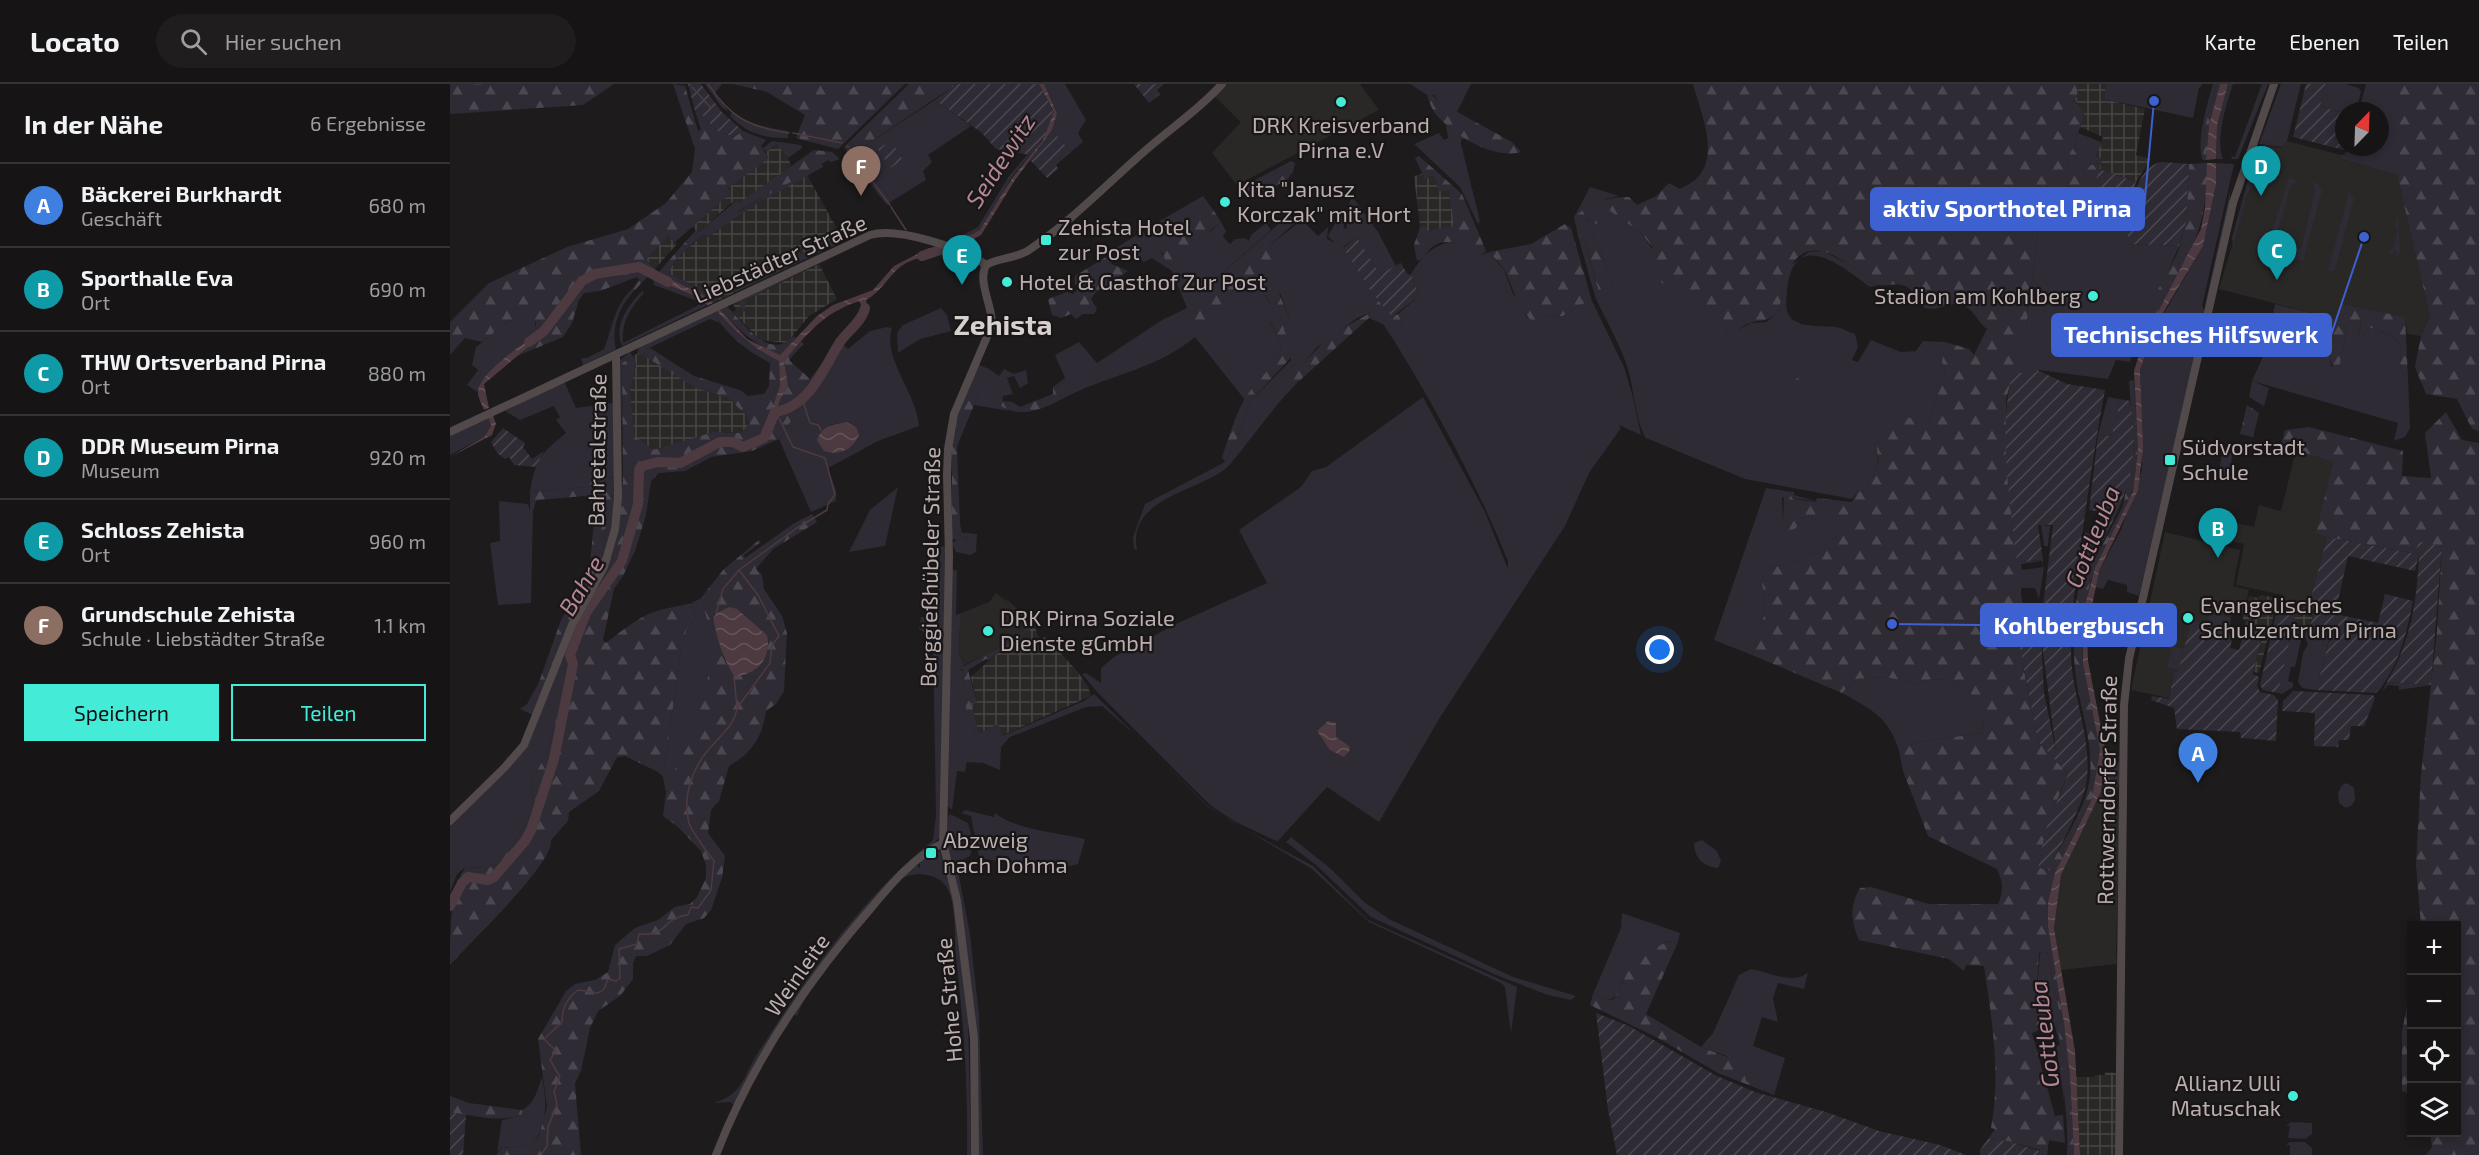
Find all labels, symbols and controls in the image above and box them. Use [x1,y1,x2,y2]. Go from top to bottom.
search box [156,14,576,68]
text: Locato [30,24,120,58]
icon: search [177,25,210,58]
text: Hier suchen [225,28,342,54]
text: Karte [2205,29,2256,54]
text: Ebenen [2289,29,2360,54]
text: Teilen [2393,29,2449,54]
marker: DRK Kreisverband Pirna e.V [1334,95,1348,109]
north arrow [2335,102,2389,156]
text: In der Nähe [24,108,163,139]
water label: Seidewitz [959,108,1041,213]
text: 6 Ergebnisse [310,111,426,135]
place label: DRK Kreisverband Pirna e.V [1252,111,1430,162]
pin: F [842,147,880,196]
pin: D [2242,147,2280,196]
place label: Kita "Janusz Korczak" mit Hort [1237,175,1411,226]
text: Bäckerei Burkhardt [81,180,282,206]
callout: aktiv Sporthotel Pirna [1871,188,2144,230]
text: A [37,193,50,217]
text: 680 m [368,193,426,217]
text: aktiv Sporthotel Pirna [1883,193,2131,222]
marker: Kita "Janusz Korczak" mit Hort [1218,195,1232,209]
text: Geschäft [81,206,162,230]
street label: Liebstädter Straße [689,208,870,308]
place label: Zehista Hotel zur Post [1058,213,1191,264]
pin: C [2258,230,2296,280]
marker: Zehista Hotel zur Post [1039,233,1053,247]
pin: E [942,236,982,285]
text: Sporthalle Eva [81,264,233,290]
place label: Hotel & Gasthof Zur Post [1019,268,1266,294]
marker: Hotel & Gasthof Zur Post [1000,275,1014,289]
text: B [37,277,50,301]
text: 690 m [369,277,426,301]
place label: Stadion am Kohlberg [1874,282,2081,308]
marker: Stadion am Kohlberg [2086,289,2100,303]
text: Ort [81,290,110,314]
district label: Zehista [953,307,1053,341]
callout: Technisches Hilfswerk [2052,314,2331,356]
text: Technisches Hilfswerk [2064,319,2319,348]
text: THW Ortsverband Pirna [81,348,326,374]
text: C [38,361,49,385]
text: 880 m [368,361,426,385]
street label: Bahretalstraße [582,373,610,527]
text: Ort [81,374,110,398]
text: DDR Museum Pirna [81,432,279,458]
place label: Südvorstadt Schule [2182,433,2305,484]
text: D [37,445,50,469]
text: 920 m [369,445,426,469]
street label: Berggießhübeler Straße [914,447,944,687]
marker: Südvorstadt Schule [2163,453,2177,467]
text: Museum [81,458,160,482]
water label: Gottleuba [2058,481,2125,592]
pin: B [2198,508,2238,558]
text: Schloss Zehista [81,516,244,542]
text: E [38,529,49,553]
text: 960 m [369,529,426,553]
text: Ort [81,542,110,566]
water label: Bahre [552,550,610,620]
place label: Evangelisches Schulzentrum Pirna [2200,591,2397,642]
text: Grundschule Zehista [81,600,295,626]
place label: DRK Pirna Soziale Dienste gGmbH [1000,604,1175,655]
callout: Kohlbergbusch [1981,604,2176,646]
text: Kohlbergbusch [1993,610,2165,639]
marker: Evangelisches Schulzentrum Pirna [2181,611,2195,625]
text: F [38,613,49,637]
text: 1.1 km [374,613,426,637]
marker: DRK Pirna Soziale Dienste gGmbH [981,624,995,638]
text: Schule · Liebstädter Straße [81,626,325,650]
your location [1645,635,1674,664]
street label: Rottwerndorfer Straße [2091,675,2121,905]
button: Speichern [24,684,219,741]
button: Teilen [231,684,426,741]
pin: A [2178,734,2218,783]
place label: Abzweig nach Dohma [943,826,1068,877]
marker: Abzweig nach Dohma [924,846,938,860]
map controls [2407,921,2461,1137]
button: + [2407,921,2461,975]
street label: Weinleite [758,928,834,1021]
street label: Hohe Straße [930,937,966,1063]
button: − [2407,975,2461,1029]
water label: Gottleuba [2023,979,2064,1089]
button: locate [2407,1029,2461,1083]
place label: Allianz Ulli Matuschak [2171,1069,2281,1120]
button: layers [2407,1083,2461,1137]
marker: Allianz Ulli Matuschak [2286,1089,2300,1103]

